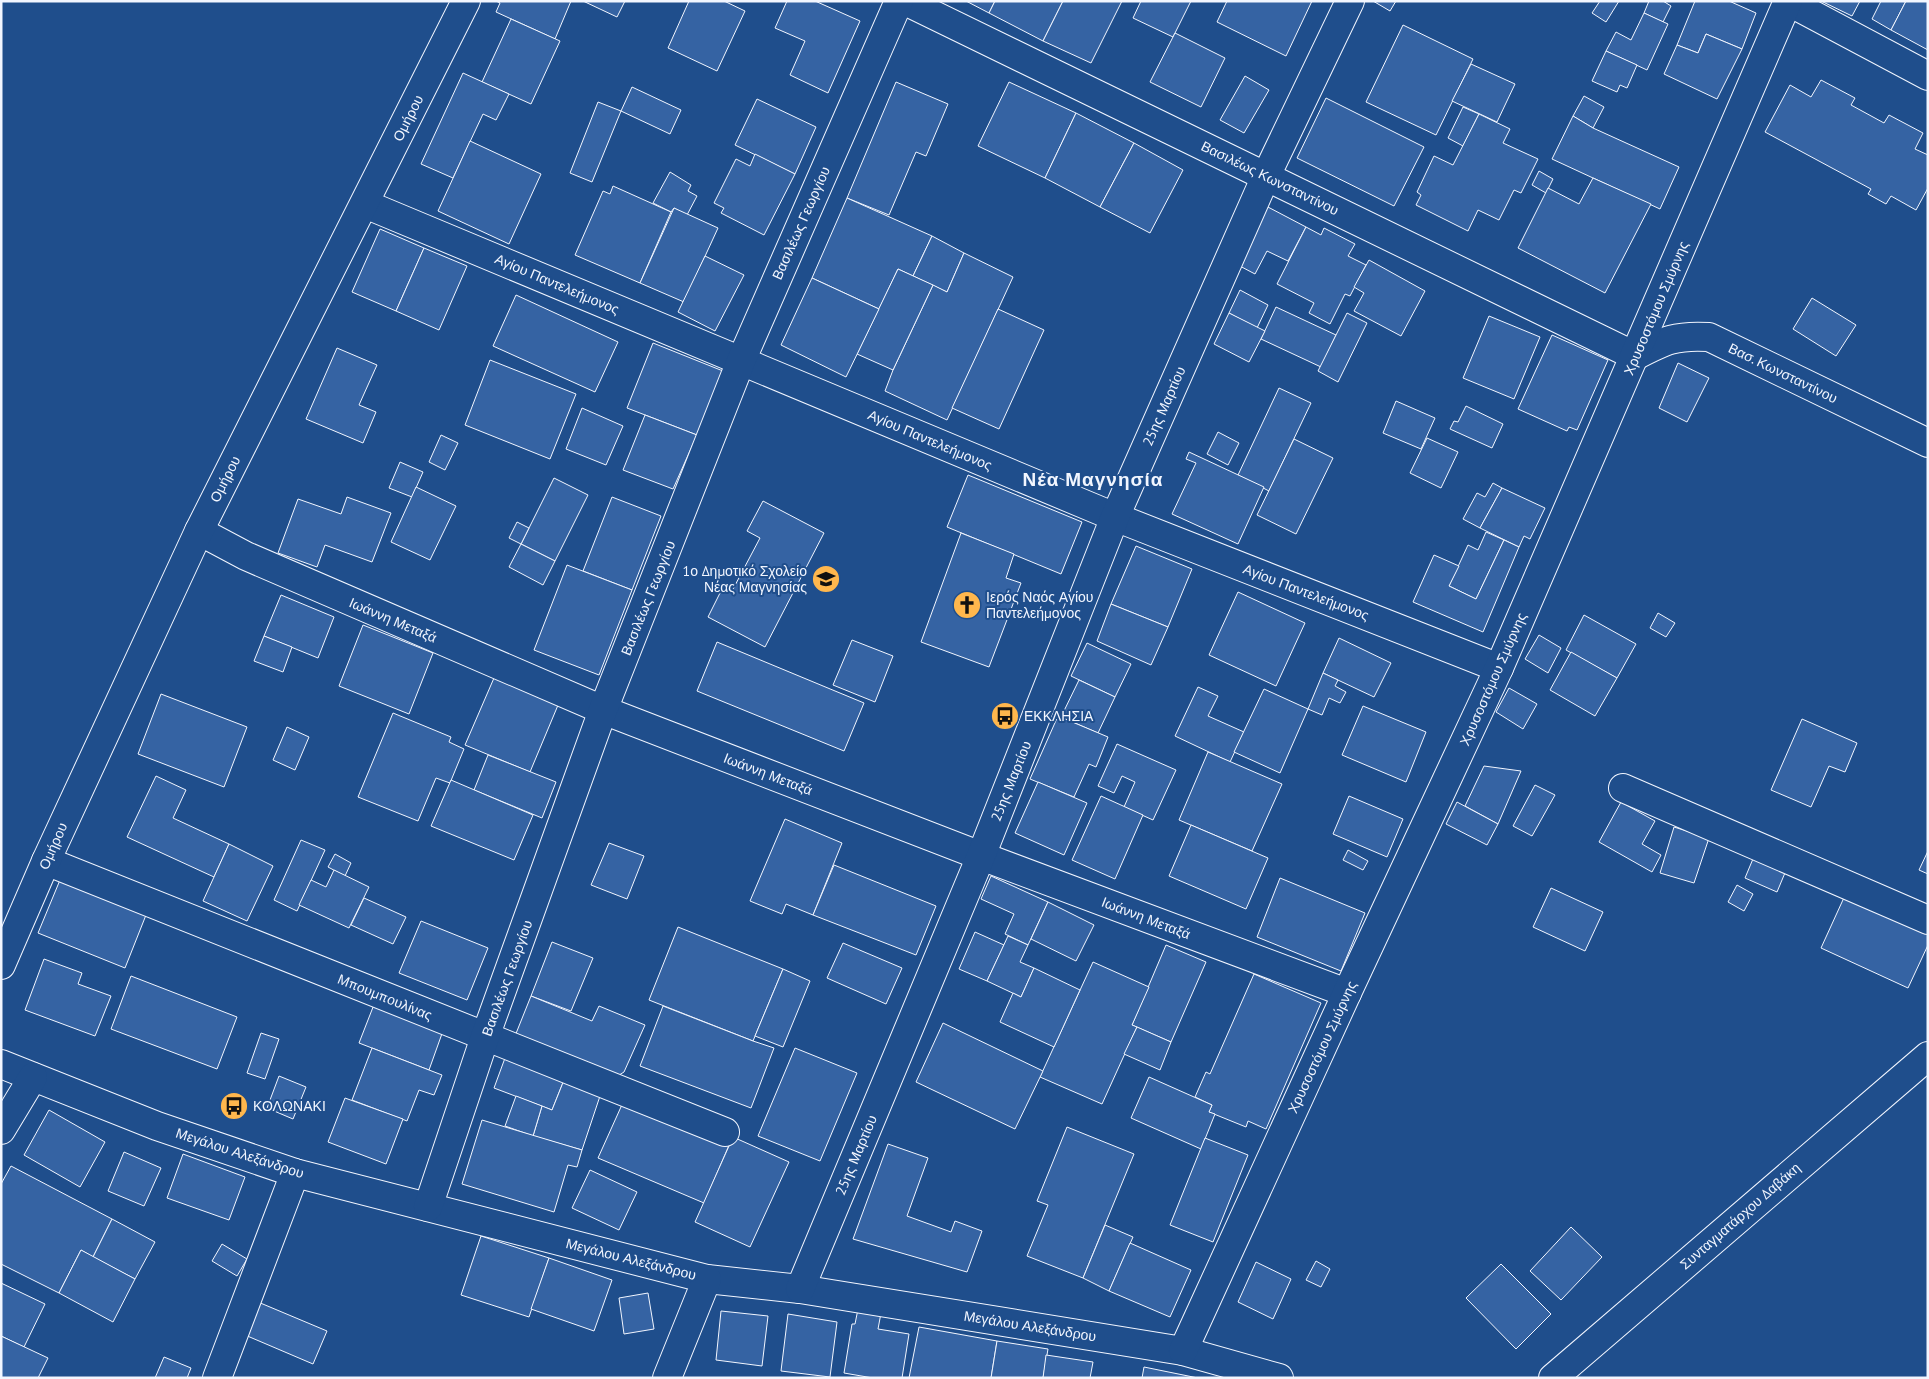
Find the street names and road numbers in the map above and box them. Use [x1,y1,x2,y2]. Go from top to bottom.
street label: Ομήρου [389,92,427,144]
street label: Βασιλέως Κωνσταντίνου [1198,137,1342,219]
street label: Βασιλέως Γεωργίου [768,163,834,283]
street label: Χρυσοστόμου Σμύρνης [1620,238,1692,378]
street label: Αγίου Παντελεήμονος [492,250,622,318]
street label: Βασ. Κωνσταντίνου [1726,339,1840,407]
street label: 25ης Μαρτίου [1138,363,1190,449]
street label: Αγίου Παντελεήμονος [865,406,995,474]
street label: Ομήρου [206,453,244,505]
street label: Βασιλέως Γεωργίου [617,538,679,658]
street label: Αγίου Παντελεήμονος [1240,560,1372,624]
street label: Ιωάννη Μεταξά [346,593,440,647]
street label: Χρυσοστόμου Σμύρνης [1456,609,1531,748]
street label: 25ης Μαρτίου [987,738,1035,824]
street label: Ιωάννη Μεταξά [721,749,815,799]
street label: Ομήρου [35,820,71,872]
street label: Ιωάννη Μεταξά [1099,893,1193,943]
street label: Βασιλέως Γεωργίου [478,917,536,1039]
street label: Μπουμπουλίνας [335,970,435,1024]
street label: Χρυσοστόμου Σμύρνης [1283,978,1361,1116]
street label: 25ης Μαρτίου [831,1112,881,1198]
street label: Μεγάλου Αλεξάνδρου [174,1124,306,1182]
street label: Συνταγματάρχου Δαβάκη [1676,1159,1804,1273]
street label: Μεγάλου Αλεξάνδρου [564,1234,698,1284]
street label: Μεγάλου Αλεξάνδρου [963,1307,1097,1345]

